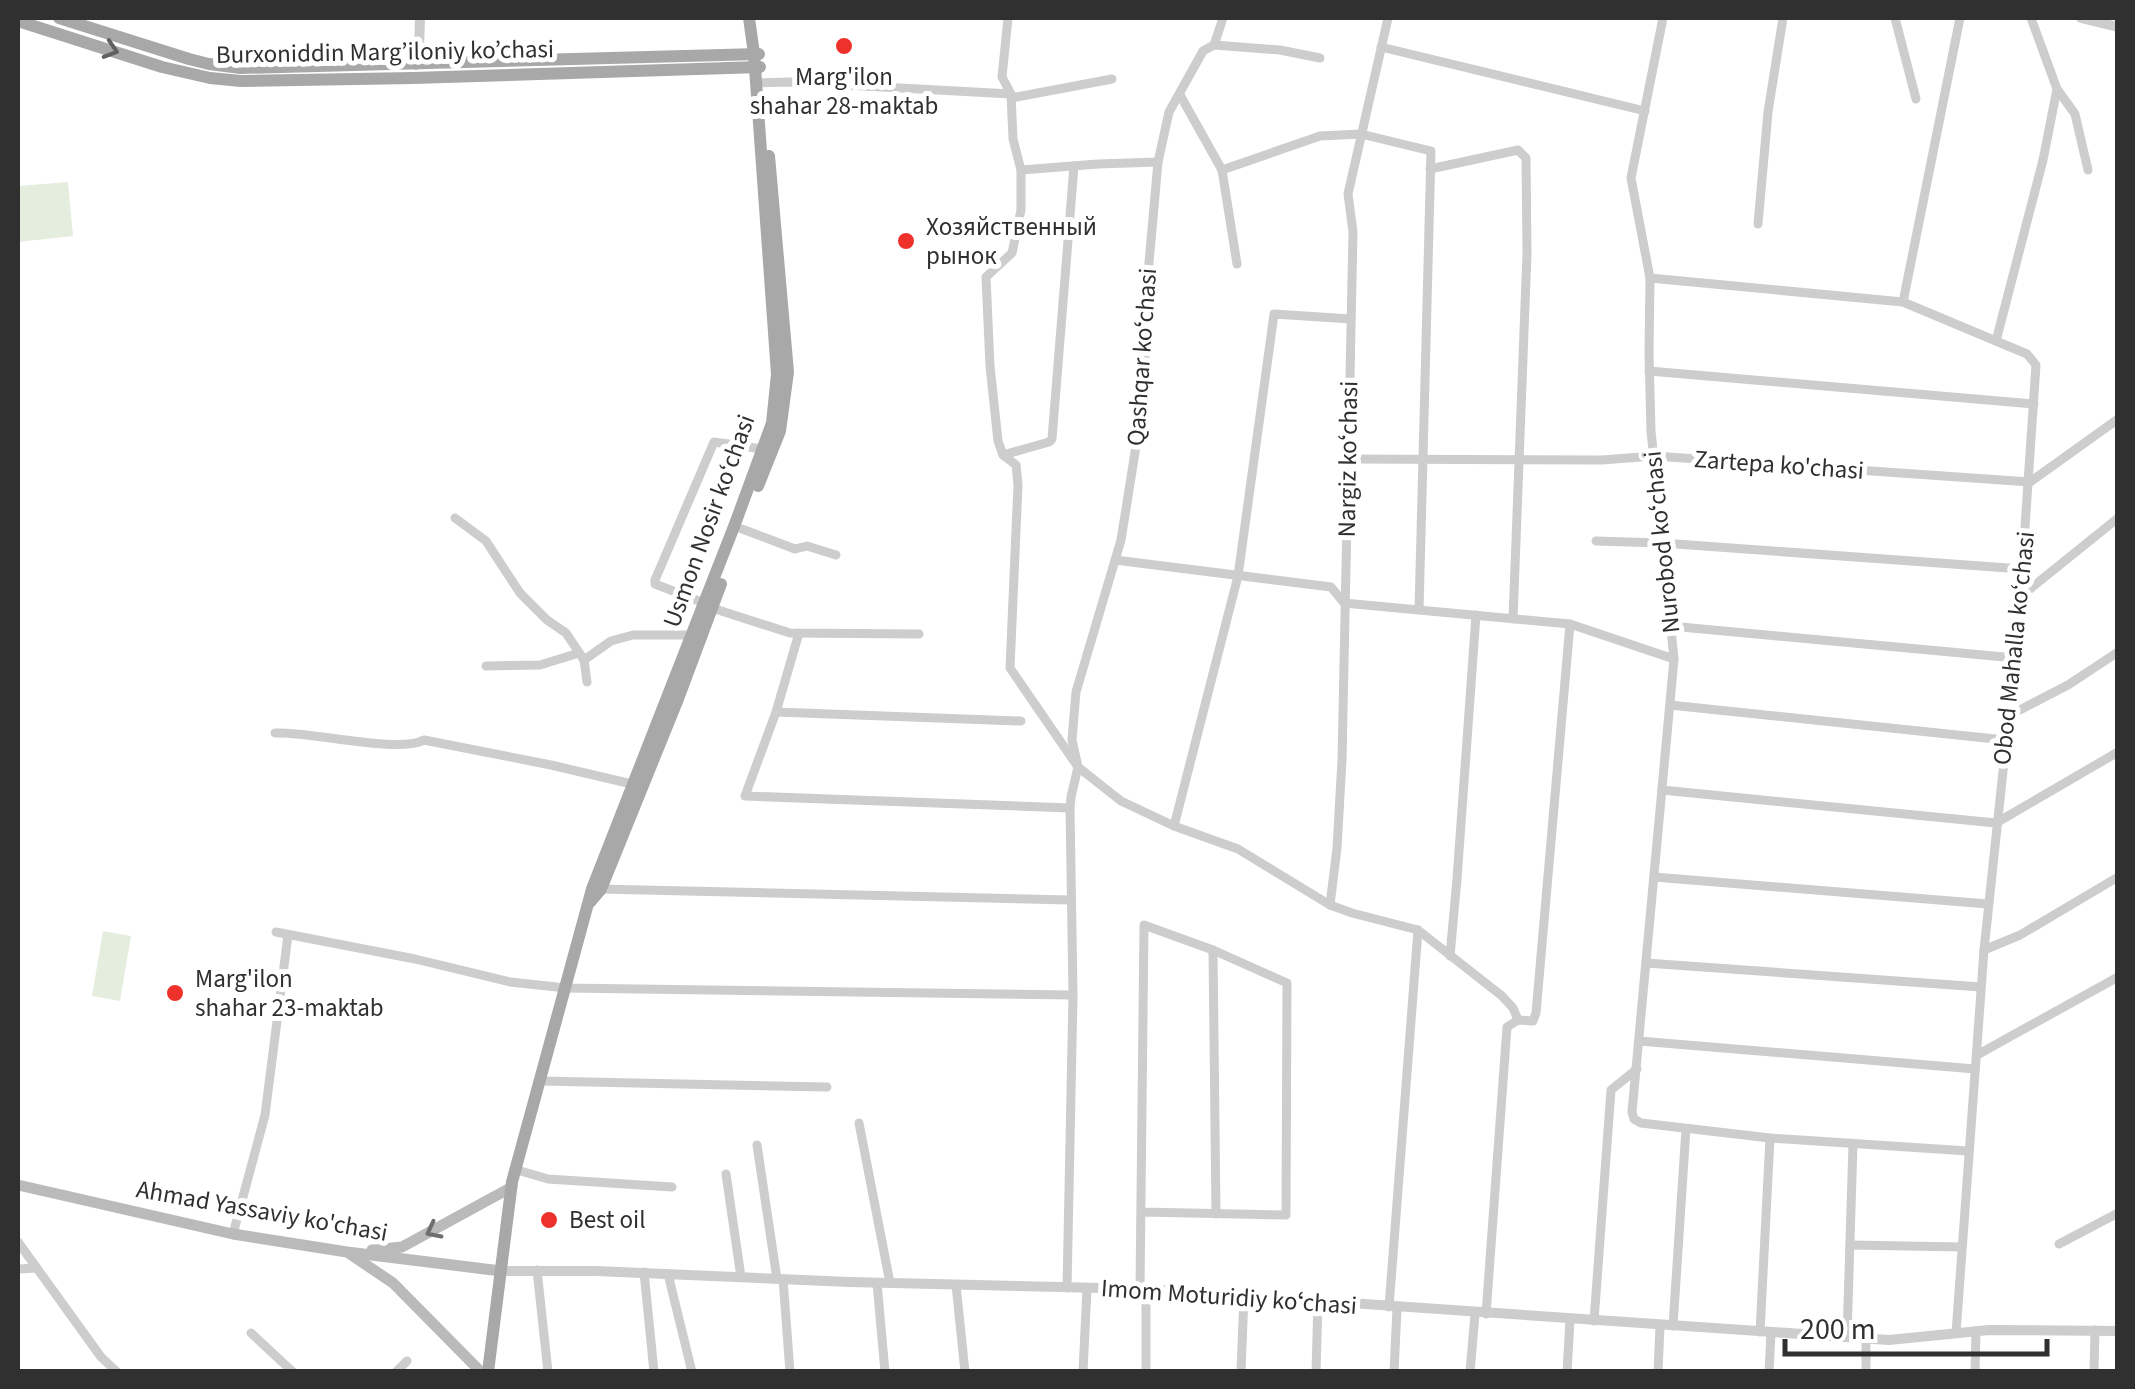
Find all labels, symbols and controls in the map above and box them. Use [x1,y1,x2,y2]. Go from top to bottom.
street label: Burxoniddin Marg’iloniy ko’chasi [216,31,554,73]
marker: Marg'ilon shahar 28-maktab [833,35,855,57]
one-way arrow [101,38,118,59]
place label: Marg'ilon shahar 28-maktab [750,59,938,124]
place label: Хозяйственный рынок [926,209,1097,274]
marker: Хозяйственный рынок [895,230,917,252]
street label: Qashqar koʻchasi [1118,267,1166,447]
street label: Nargiz koʻchasi [1329,380,1367,538]
street label: Usmon Nosir ko‘chasi [654,410,764,632]
street label: Zartepa ko'chasi [1693,441,1865,489]
street label: Nurobod koʻchasi [1635,449,1689,635]
street label: Obod Mahalla ko‘chasi [1984,529,2044,767]
place label: Marg'ilon shahar 23-maktab [195,961,384,1026]
marker: Marg'ilon shahar 23-maktab [164,982,186,1004]
street label: Ahmad Yassaviy ko'chasi [133,1171,391,1251]
place label: Best oil [569,1202,646,1238]
marker: Best oil [538,1209,560,1231]
one-way arrow [425,1219,443,1239]
street label: Imom Moturidiy koʻchasi [1100,1270,1358,1324]
scale bar [1785,1294,2048,1356]
text: 200 m [1800,1308,1876,1351]

